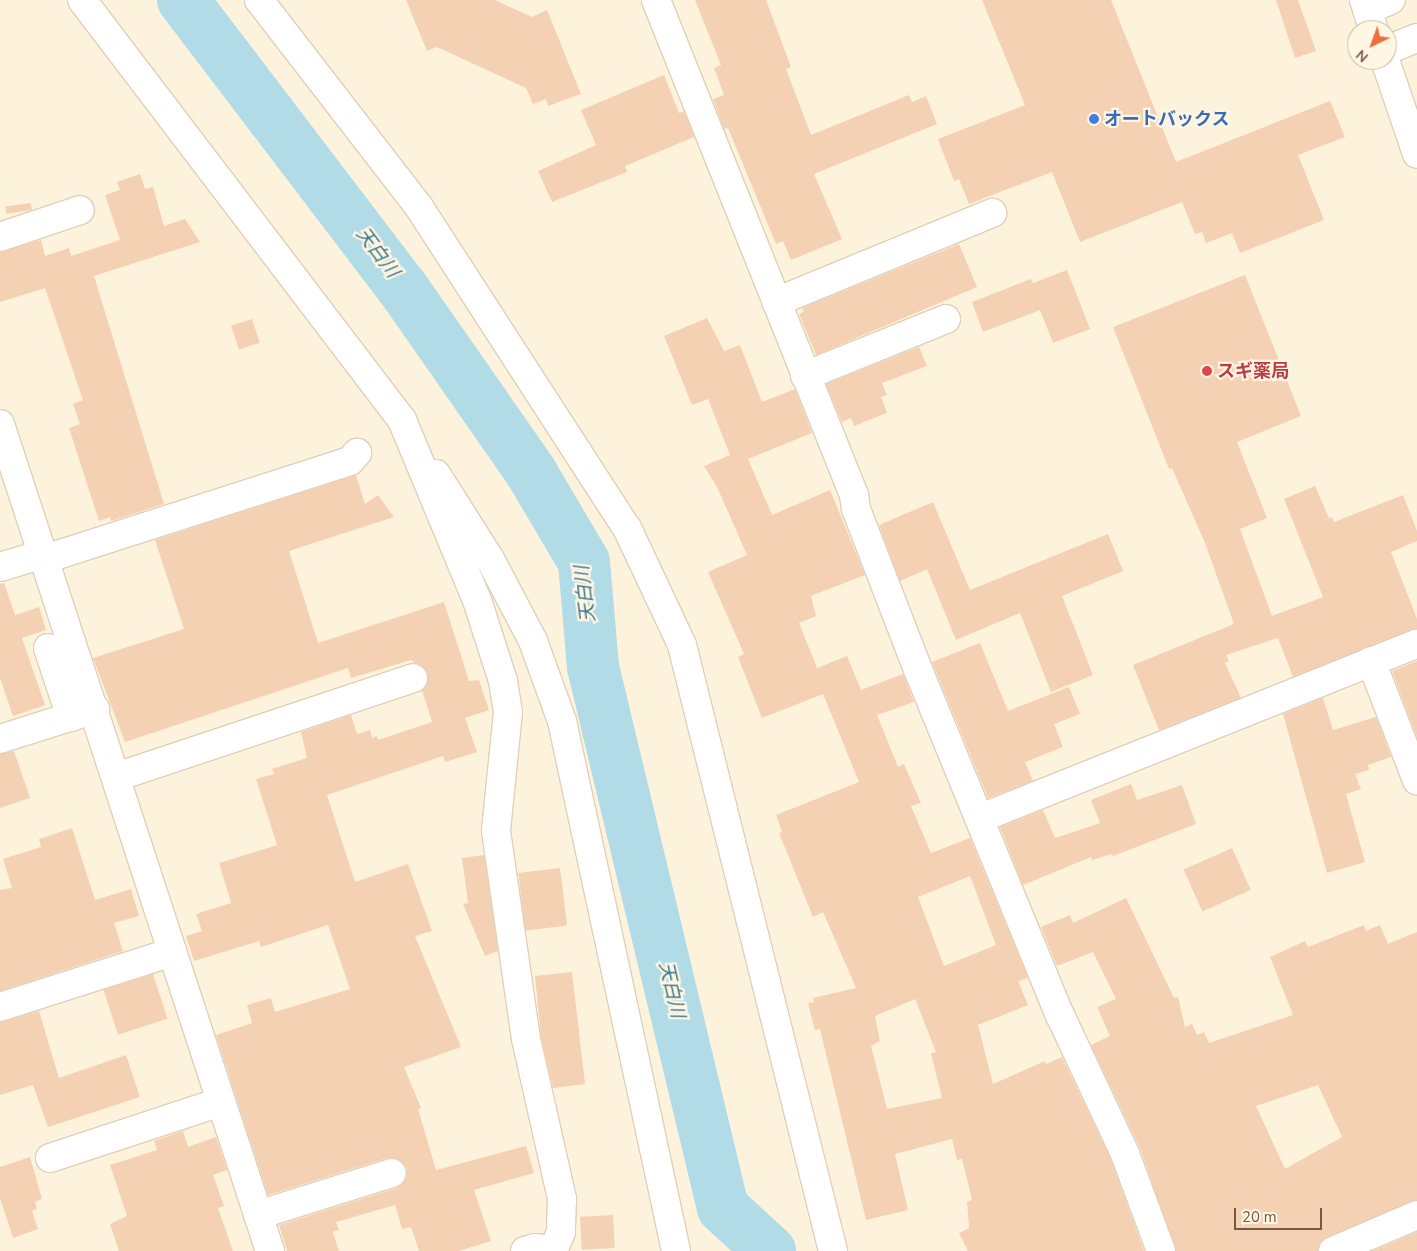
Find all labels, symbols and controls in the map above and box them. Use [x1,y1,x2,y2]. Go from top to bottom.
north arrow [1347,20,1397,70]
text: N [1352,45,1373,66]
place label: オートバックス [1104,108,1230,130]
marker: オートバックス [1088,113,1100,125]
water label: 天白川 [351,223,403,283]
place label: スギ薬局 [1217,360,1289,382]
marker: スギ薬局 [1201,365,1213,377]
water label: 天白川 [571,564,601,624]
water label: 天白川 [653,960,689,1020]
scale bar [1237,1198,1324,1230]
text: 20 m [1242,1207,1277,1227]

